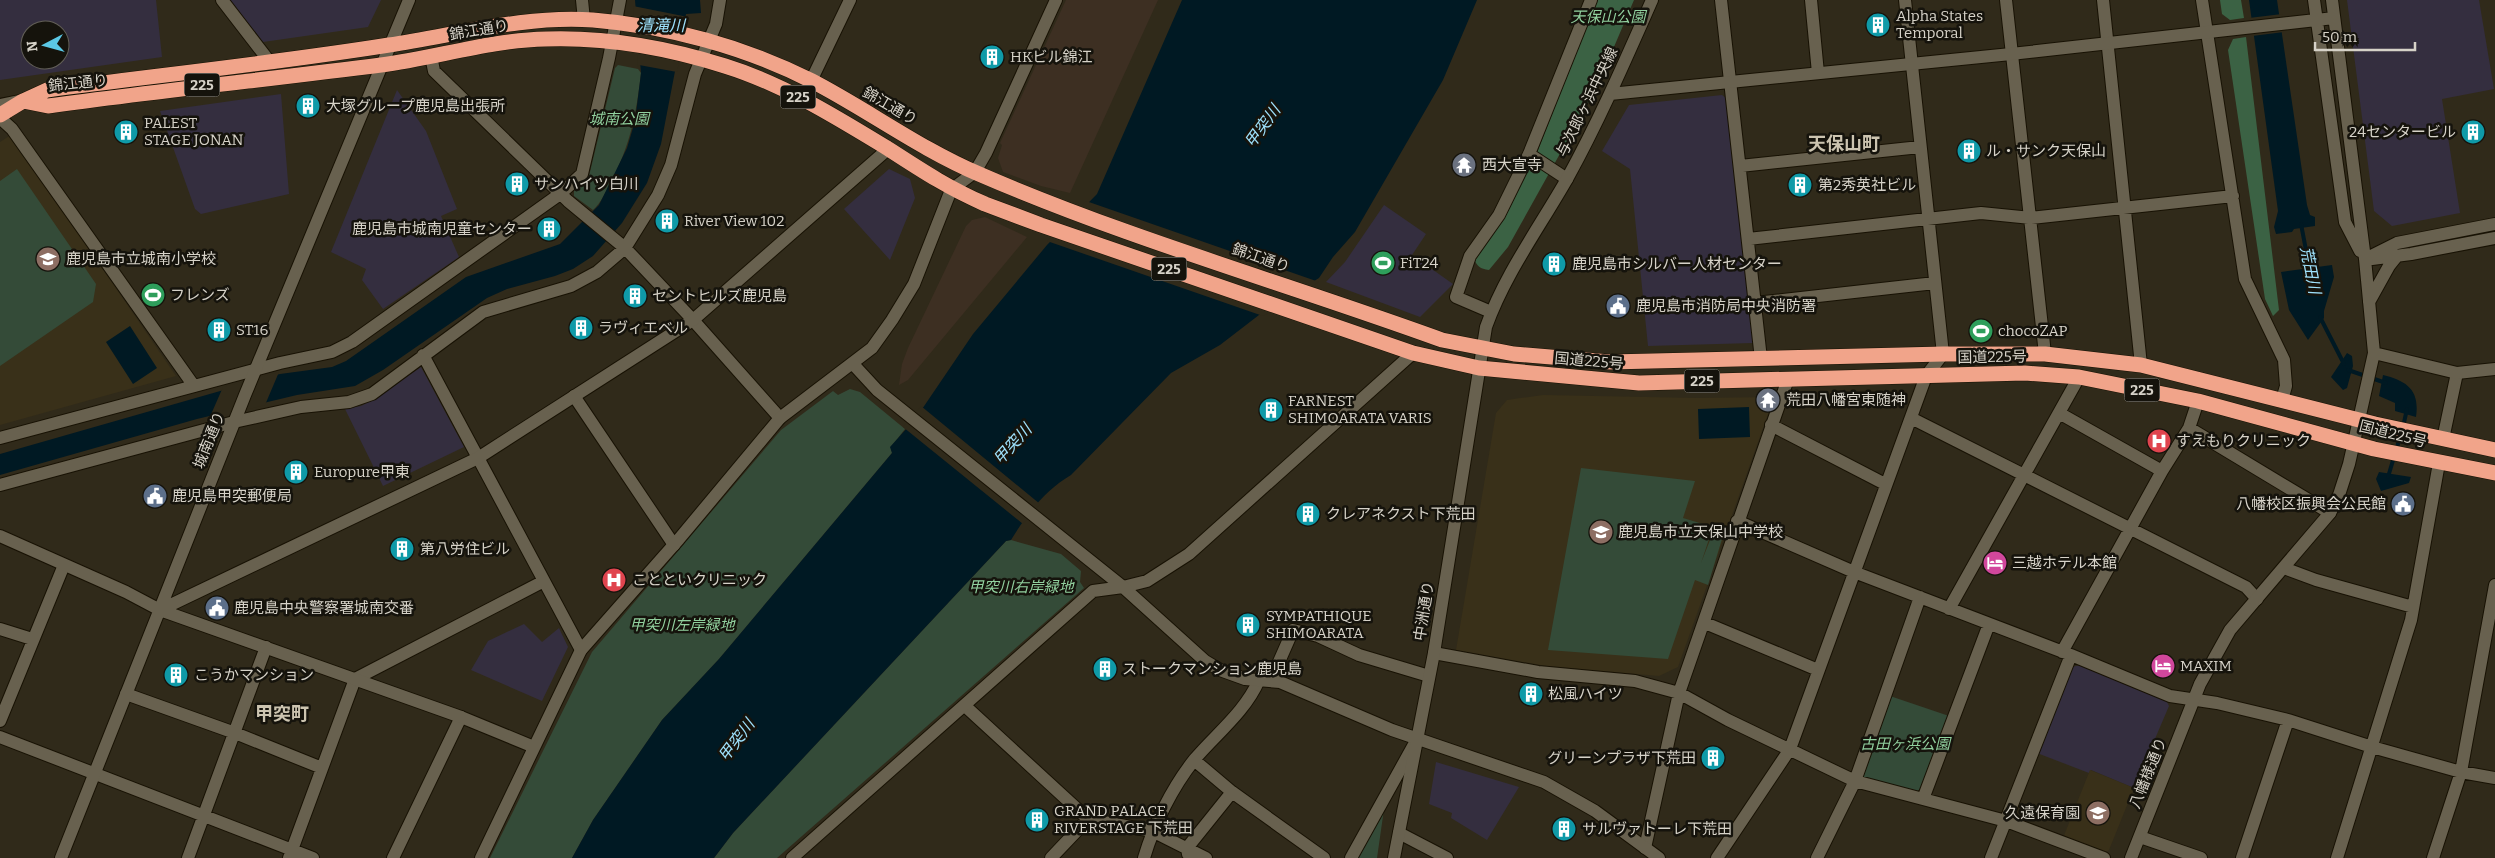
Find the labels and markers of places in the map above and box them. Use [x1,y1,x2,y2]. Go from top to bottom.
place label: Alpha States Temporal [1896,7,1983,42]
building icon: Alpha States Temporal [1865,12,1891,38]
building icon: HKビル錦江 [979,44,1005,70]
place label: HKビル錦江 [1010,48,1093,66]
building icon: 大塚グループ鹿児島出張所 [295,93,321,119]
place label: 大塚グループ鹿児島出張所 [326,97,505,115]
place label: PALEST STAGE JONAN [144,114,243,149]
building icon: PALEST STAGE JONAN [113,119,139,145]
building icon: 24センタービル [2460,119,2486,145]
place label: 24センタービル [2349,123,2456,141]
building icon: ル・サンク天保山 [1956,138,1982,164]
place label: ル・サンク天保山 [1986,142,2106,160]
temple icon: 西大宣寺 [1451,152,1477,178]
place label: 西大宣寺 [1482,156,1542,174]
building icon: サンハイツ白川 [504,171,530,197]
building icon: 第2秀英社ビル [1787,172,1813,198]
place label: サンハイツ白川 [534,175,639,193]
place label: 第2秀英社ビル [1818,176,1916,194]
building icon: River View 102 [654,208,680,234]
place label: River View 102 [684,212,784,230]
building icon: 鹿児島市城南児童センター [536,216,562,242]
place label: 鹿児島市城南児童センター [352,220,532,238]
school or university icon: 鹿児島市立城南小学校 [35,246,61,272]
place label: 鹿児島市立城南小学校 [66,250,216,268]
sports icon: FiT24 [1370,250,1396,276]
building icon: 鹿児島市シルバー人材センター [1541,251,1567,277]
place label: FiT24 [1400,254,1439,272]
place label: 鹿児島市シルバー人材センター [1572,255,1782,273]
sports icon: フレンズ [140,282,166,308]
building icon: セントヒルズ鹿児島 [622,283,648,309]
place label: フレンズ [170,286,230,304]
place label: セントヒルズ鹿児島 [652,287,787,305]
public building icon: 鹿児島市消防局中央消防署 [1605,293,1631,319]
place label: 鹿児島市消防局中央消防署 [1636,297,1816,315]
building icon: ラヴィエベル [568,315,594,341]
building icon: ST16 [206,317,232,343]
sports icon: chocoZAP [1968,318,1994,344]
place label: ラヴィエベル [598,319,688,337]
place label: ST16 [236,321,268,339]
place label: chocoZAP [1998,322,2068,340]
temple icon: 荒田八幡宮東随神 [1755,387,1781,413]
place label: 荒田八幡宮東随神 [1786,391,1906,409]
place label: FARNEST SHIMOARATA VARIS [1288,392,1432,427]
building icon: FARNEST SHIMOARATA VARIS [1258,397,1284,423]
hospital icon: すえもりクリニック [2146,428,2172,454]
place label: すえもりクリニック [2176,432,2311,450]
building icon: Europure甲東 [283,459,309,485]
place label: Europure甲東 [314,463,410,481]
public building icon: 鹿児島甲突郵便局 [142,483,168,509]
place label: 鹿児島甲突郵便局 [172,487,292,505]
public building icon: 八幡校区振興会公民館 [2390,491,2416,517]
place label: 八幡校区振興会公民館 [2236,495,2386,513]
building icon: クレアネクスト下荒田 [1295,501,1321,527]
place label: クレアネクスト下荒田 [1326,505,1476,523]
school or university icon: 鹿児島市立天保山中学校 [1588,519,1614,545]
place label: 鹿児島市立天保山中学校 [1618,523,1783,541]
building icon: 第八労住ビル [389,536,415,562]
place label: 第八労住ビル [420,540,510,558]
hotel icon: 三越ホテル本館 [1982,550,2008,576]
place label: 三越ホテル本館 [2012,554,2117,572]
hospital icon: ことといクリニック [601,567,627,593]
place label: ことといクリニック [632,571,767,589]
public building icon: 鹿児島中央警察署城南交番 [204,595,230,621]
place label: 鹿児島中央警察署城南交番 [234,599,414,617]
place label: SYMPATHIQUE SHIMOARATA [1266,607,1372,642]
building icon: SYMPATHIQUE SHIMOARATA [1235,612,1261,638]
hotel icon: MAXIM [2150,653,2176,679]
building icon: ストークマンション鹿児島 [1092,656,1118,682]
place label: MAXIM [2180,657,2232,675]
place label: ストークマンション鹿児島 [1122,660,1302,678]
building icon: こうかマンション [163,662,189,688]
place label: こうかマンション [194,666,314,684]
building icon: 松風ハイツ [1518,681,1544,707]
place label: 松風ハイツ [1548,685,1623,703]
building icon: グリーンプラザ下荒田 [1700,745,1726,771]
place label: グリーンプラザ下荒田 [1547,749,1696,767]
school or university icon: 久遠保育園 [2085,800,2111,826]
place label: GRAND PALACE RIVERSTAGE 下荒田 [1054,802,1193,837]
place label: 久遠保育園 [2005,804,2080,822]
building icon: GRAND PALACE RIVERSTAGE 下荒田 [1024,807,1050,833]
building icon: サルヴァトーレ下荒田 [1551,816,1577,842]
place label: サルヴァトーレ下荒田 [1582,820,1732,838]

